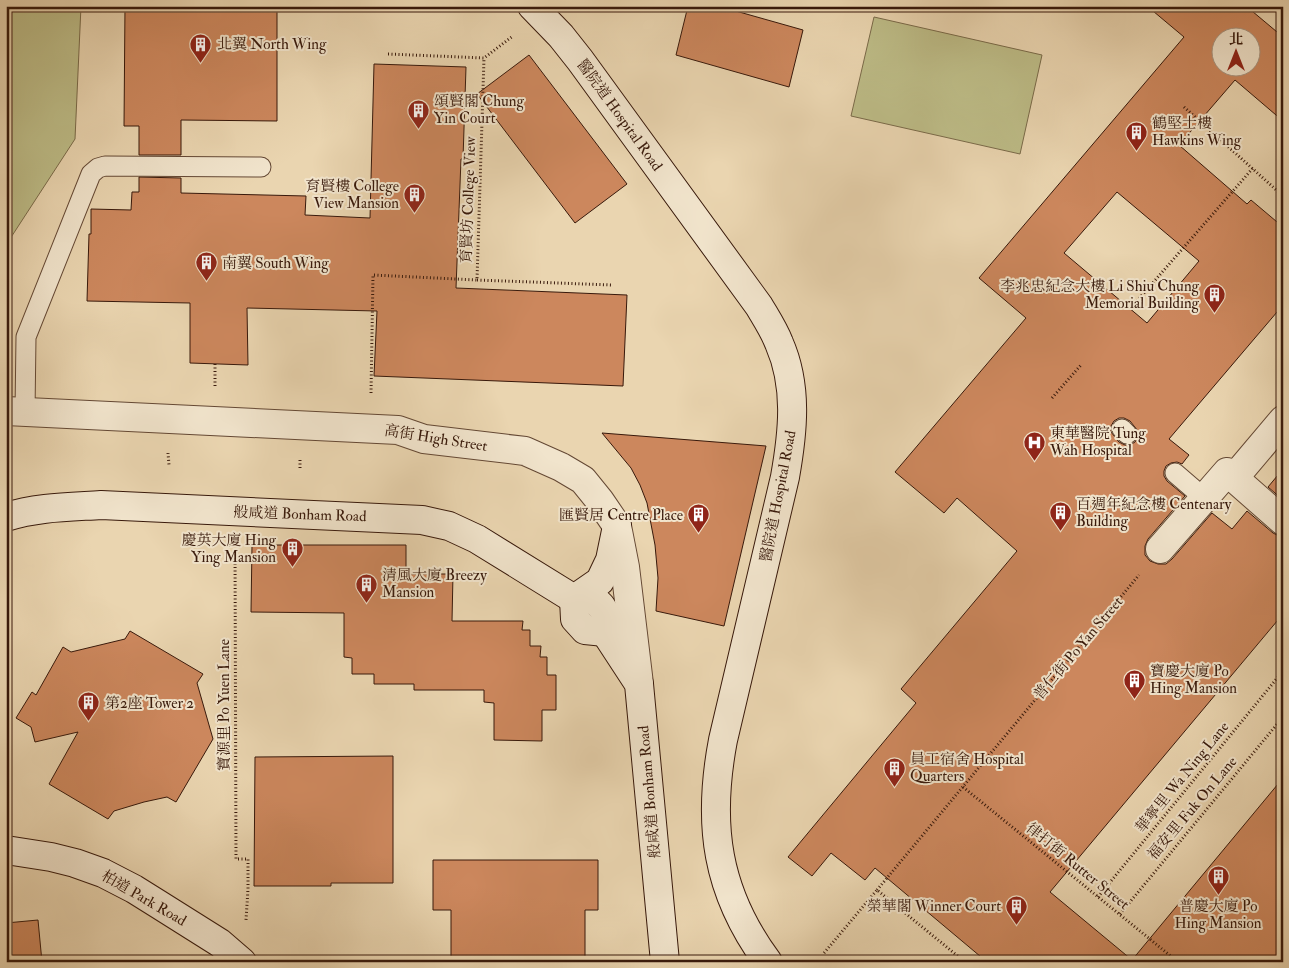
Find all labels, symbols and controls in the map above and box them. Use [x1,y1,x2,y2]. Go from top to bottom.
north arrow [1212,28,1262,78]
text: 北 [1229,31,1243,48]
building icon: 北翼 North Wing [189,32,213,63]
place label: 北翼 North Wing [217,35,327,54]
street label: 醫院道 Hospital Road [572,56,667,176]
place label: 頌賢閣 Chung Yin Court [434,92,524,128]
building icon: 頌賢閣 Chung Yin Court [406,98,430,129]
place label: 鶴堅士樓 Hawkins Wing [1152,114,1242,150]
building icon: 鶴堅士樓 Hawkins Wing [1124,120,1148,151]
street label: 育賢坊 College View [457,135,480,264]
place label: 育賢樓 College View Mansion [305,177,399,213]
building icon: 育賢樓 College View Mansion [403,183,427,214]
building icon: 南翼 South Wing [194,251,218,282]
place label: 南翼 South Wing [222,254,329,273]
place label: 李兆忠紀念大樓 Li Shiu Chung Memorial Building [1000,277,1200,313]
building icon: 李兆忠紀念大樓 Li Shiu Chung Memorial Building [1203,283,1227,314]
street label: 高街 High Street [383,421,489,456]
place label: 東華醫院 Tung Wah Hospital [1049,424,1146,461]
street label: 醫院道 Hospital Road [756,428,802,564]
hospital icon: 東華醫院 Tung Wah Hospital [1022,430,1046,461]
place label: 百週年紀念樓 Centenary Building [1076,495,1232,531]
building icon: 百週年紀念樓 Centenary Building [1048,501,1072,532]
street label: 般咸道 Bonham Road [233,503,367,526]
building icon: 匯賢居 Centre Place [687,503,711,534]
place label: 匯賢居 Centre Place [559,506,683,525]
place label: 慶英大廈 Hing Ying Mansion [181,531,277,567]
building icon: 慶英大廈 Hing Ying Mansion [280,537,304,568]
place label: 清風大廈 Breezy Mansion [382,566,487,602]
building icon: 清風大廈 Breezy Mansion [354,572,378,603]
street label: 普仁街 Po Yan Street [1030,593,1127,704]
street label: 寶源里 Po Yuen Lane [215,639,234,771]
place label: 寶慶大廈 Po Hing Mansion [1150,662,1237,698]
building icon: 寶慶大廈 Po Hing Mansion [1122,668,1146,699]
building icon: 第2座 Tower 2 [77,691,101,722]
place label: 第2座 Tower 2 [105,694,194,713]
street label: 華寧里 Wa Ning Lane [1132,718,1233,837]
street label: 般咸道 Bonham Road [634,724,665,859]
place label: 員工宿舍 Hospital Quarters [910,750,1024,786]
street label: 福安里 Fuk On Lane [1143,753,1241,864]
building icon: 員工宿舍 Hospital Quarters [882,756,906,787]
street label: 律打街 Rutter Street [1022,819,1133,914]
building icon: 普慶大廈 Po Hing Mansion [1206,865,1230,896]
street label: 柏道 Park Road [98,866,190,931]
building icon: 榮華閣 Winner Court [1005,894,1029,925]
place label: 榮華閣 Winner Court [867,897,1001,916]
place label: 普慶大廈 Po Hing Mansion [1175,897,1262,933]

